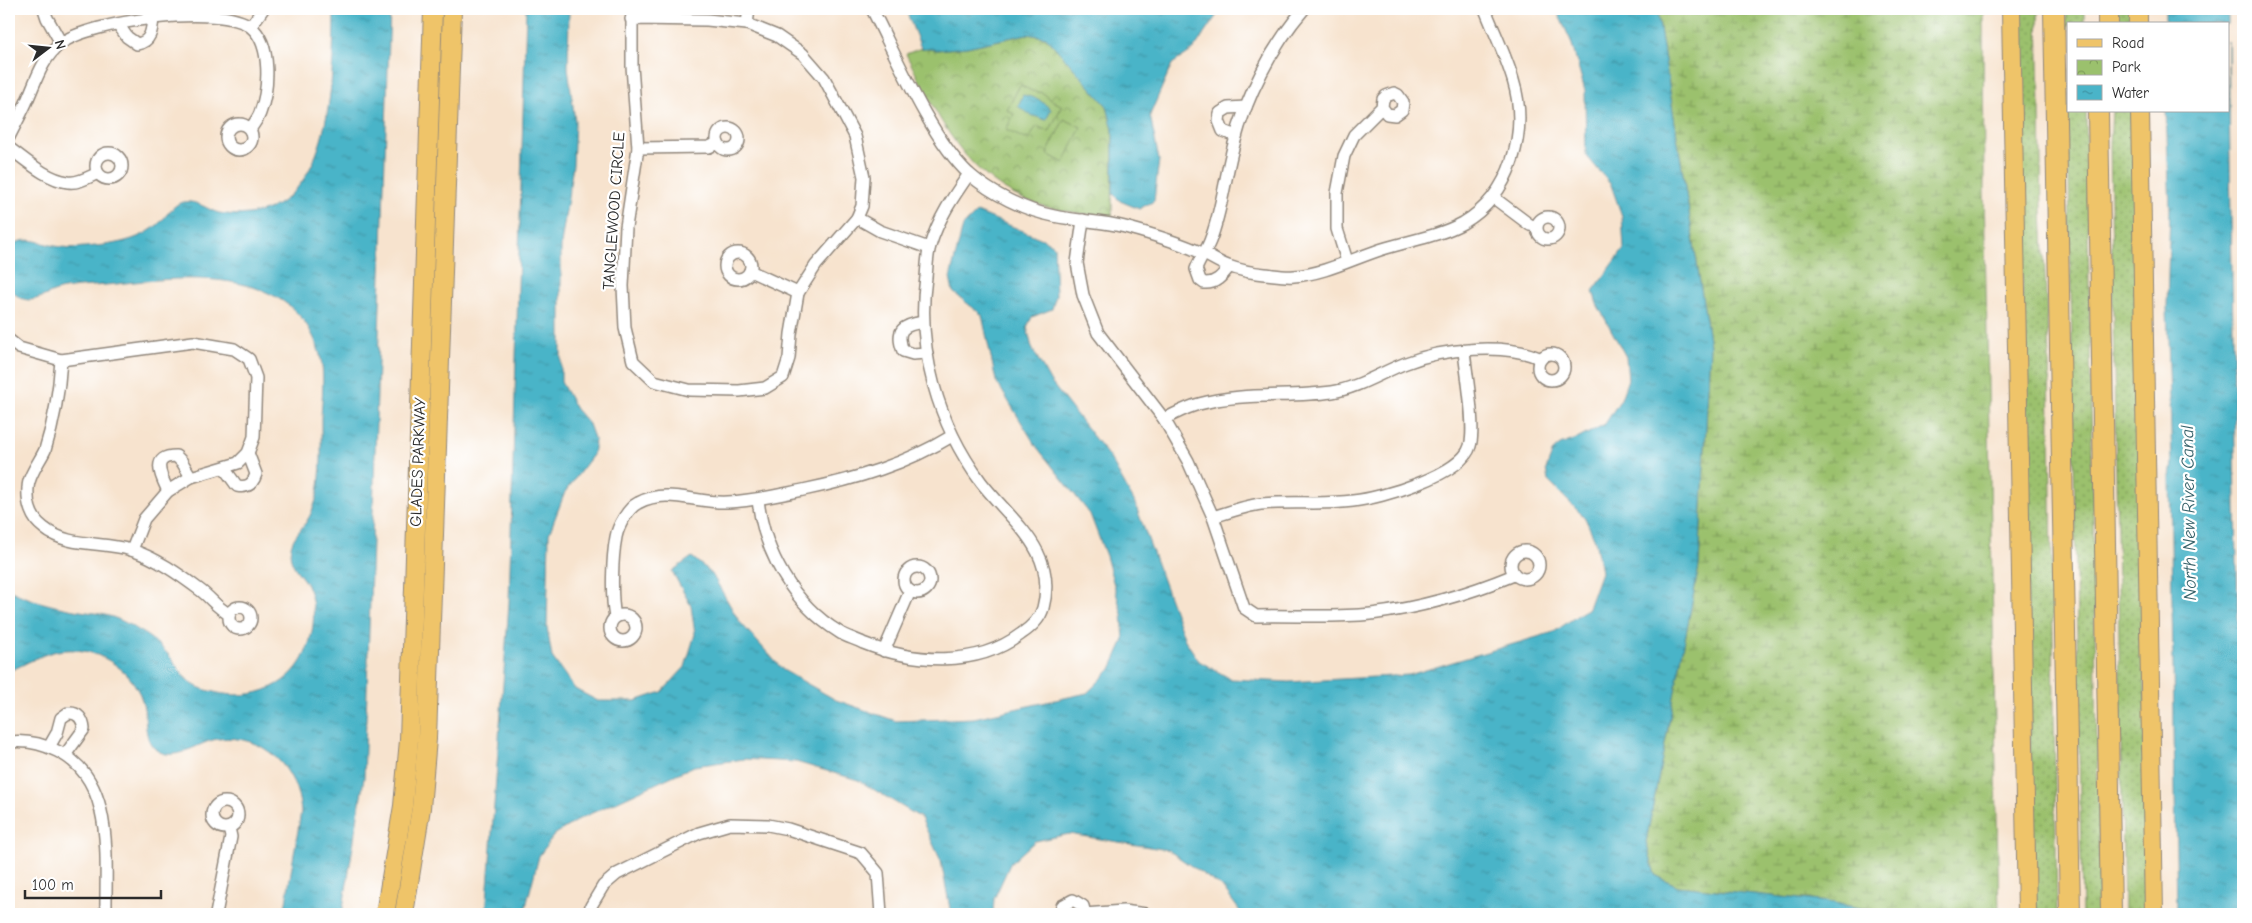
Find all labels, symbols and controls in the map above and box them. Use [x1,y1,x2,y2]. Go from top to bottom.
north arrow [22,22,72,72]
legend [2067,22,2230,112]
text: Road [2112,34,2144,52]
text: N [51,38,69,51]
text: Park [2112,58,2141,76]
text: Water [2112,84,2149,102]
street label: TANGLEWOOD CIRCLE [600,131,629,291]
street label: GLADES PARKWAY [407,396,429,527]
water label: North New River Canal [2177,424,2201,601]
scale bar [25,868,161,900]
text: 100 m [32,876,74,894]

